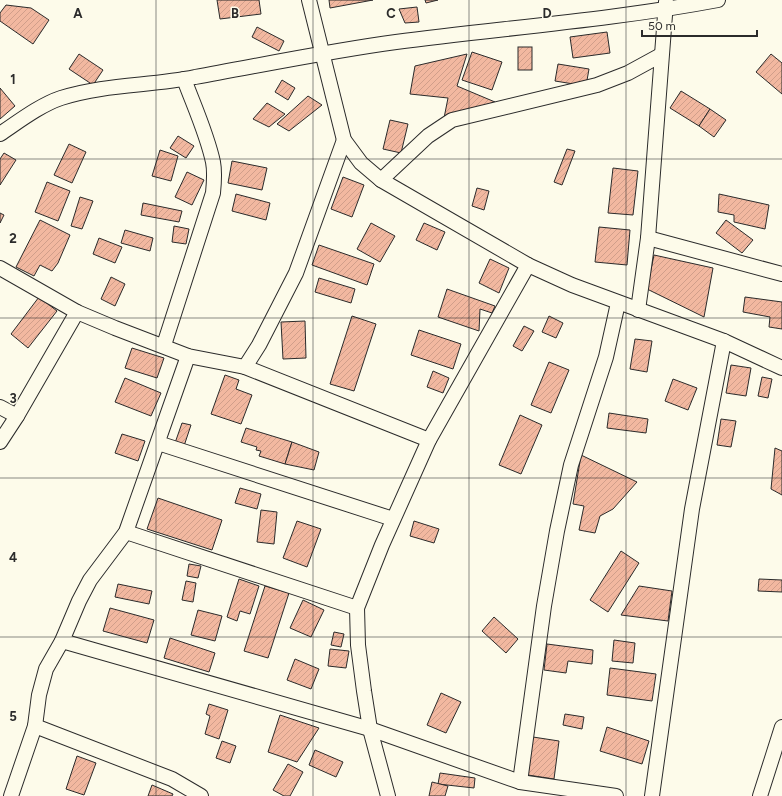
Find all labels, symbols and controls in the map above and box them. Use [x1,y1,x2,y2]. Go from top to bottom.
text: A [73,6,83,21]
text: B [231,6,239,21]
text: C [386,6,396,21]
text: D [542,6,552,21]
scale bar [642,12,757,38]
text: 50 m [648,19,676,33]
text: 1 [10,72,16,87]
text: 2 [9,231,17,246]
text: 3 [9,391,17,406]
text: 4 [9,550,17,565]
text: 5 [9,709,17,724]

